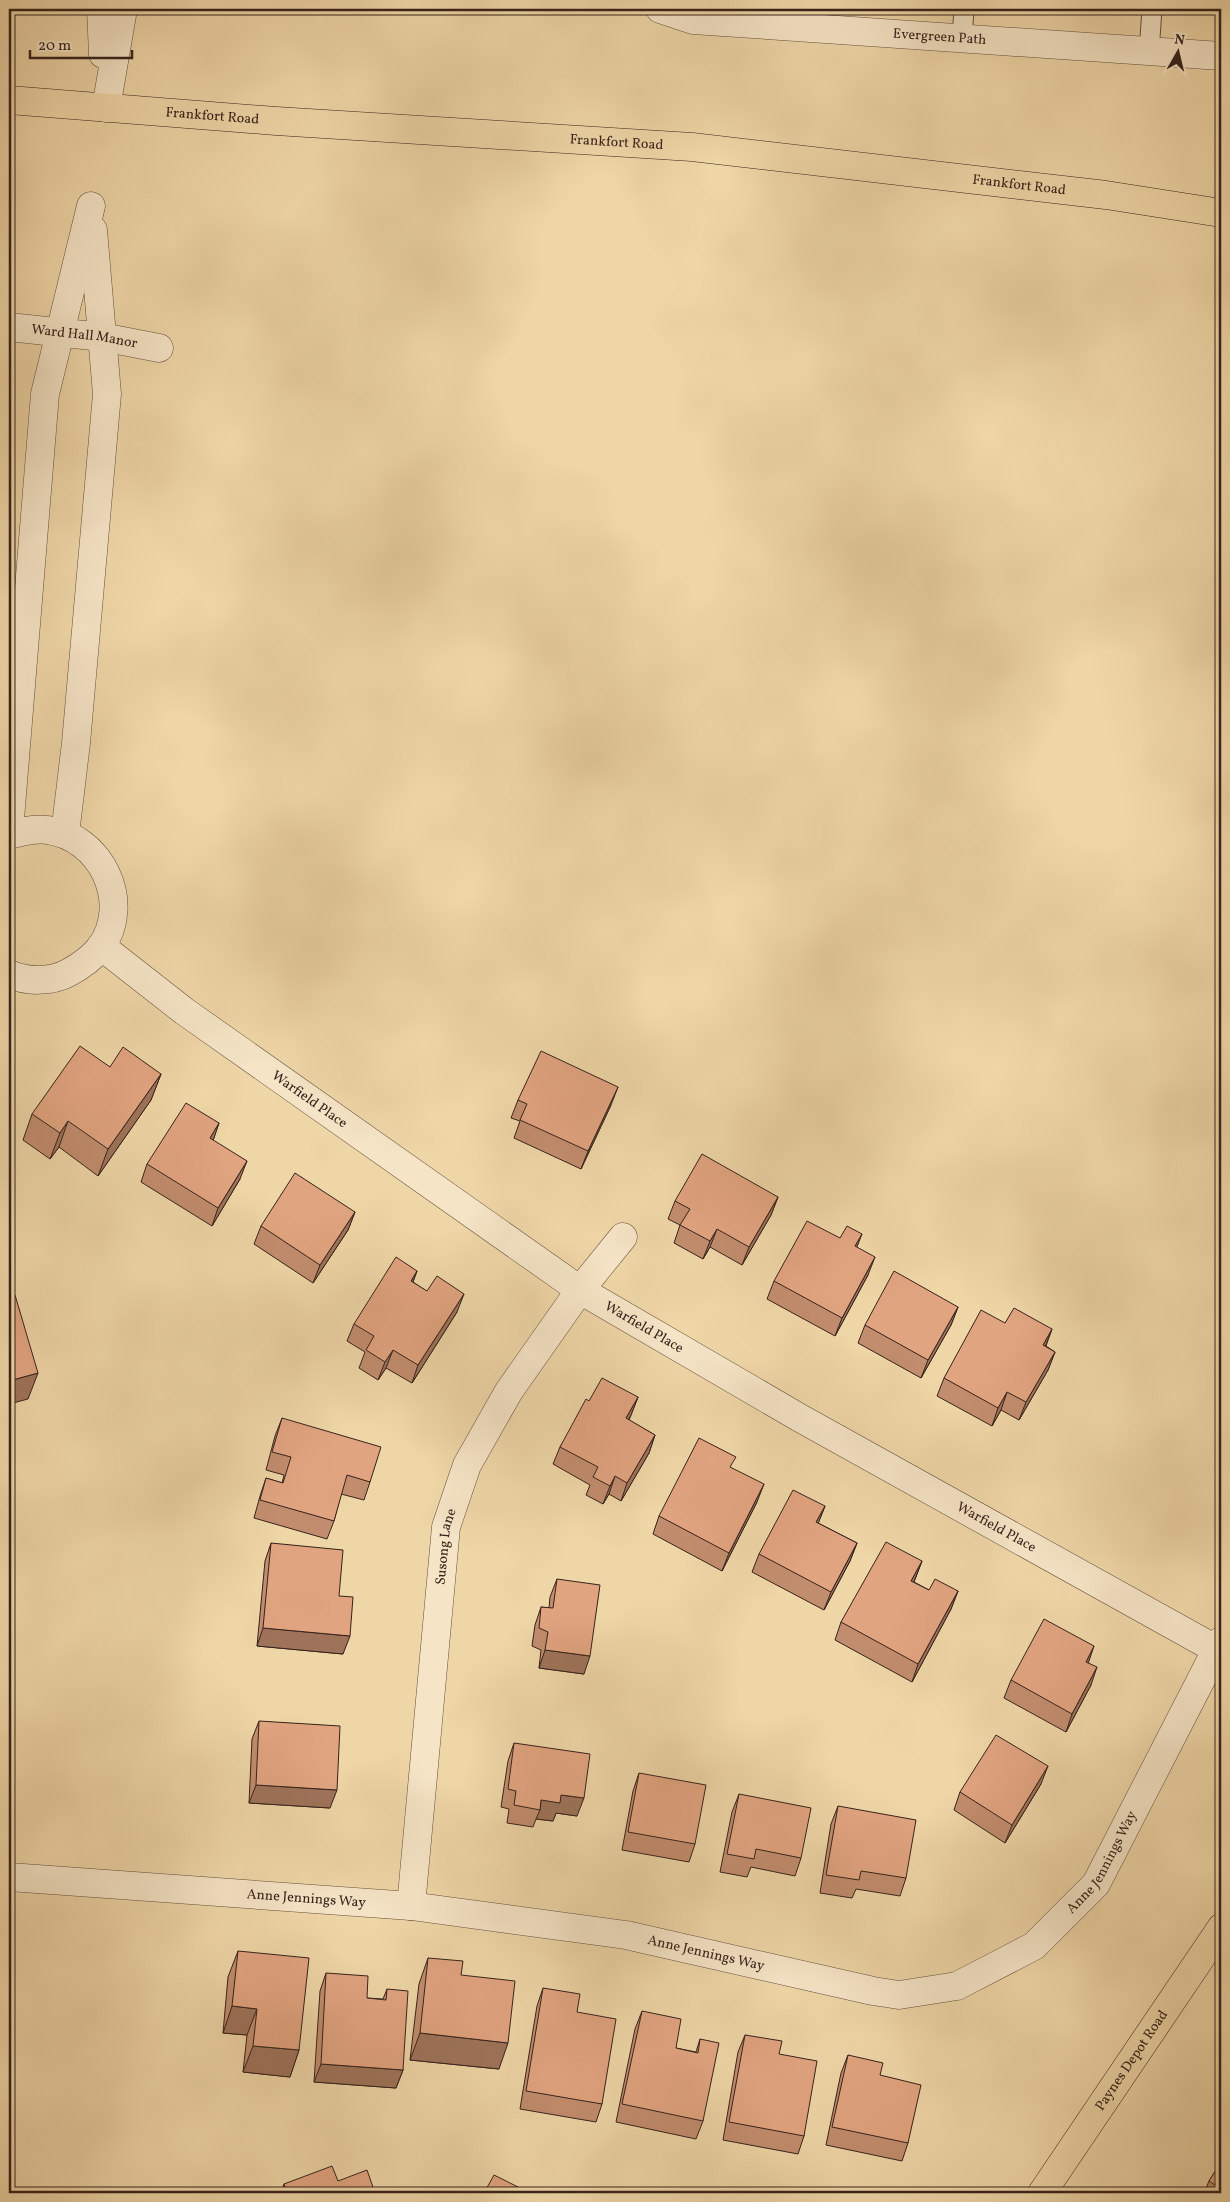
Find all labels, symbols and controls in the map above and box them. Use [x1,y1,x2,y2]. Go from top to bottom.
street label: Evergreen Path [892,24,987,49]
scale bar [30,28,132,60]
north arrow [1152,28,1202,78]
text: N [1173,30,1186,51]
text: 20 m [38,36,71,57]
street label: Frankfort Road [165,103,260,129]
street label: Frankfort Road [569,130,664,155]
street label: Frankfort Road [971,170,1067,200]
street label: Ward Hall Manor [30,320,139,353]
street label: Warfield Place [268,1066,351,1133]
street label: Warfield Place [601,1297,687,1358]
street label: Warfield Place [953,1497,1040,1557]
street label: Susong Lane [431,1506,461,1586]
street label: Anne Jennings Way [1062,1807,1142,1918]
street label: Anne Jennings Way [246,1885,367,1912]
street label: Anne Jennings Way [646,1931,767,1976]
street label: Paynes Depot Road [1091,2006,1172,2115]

